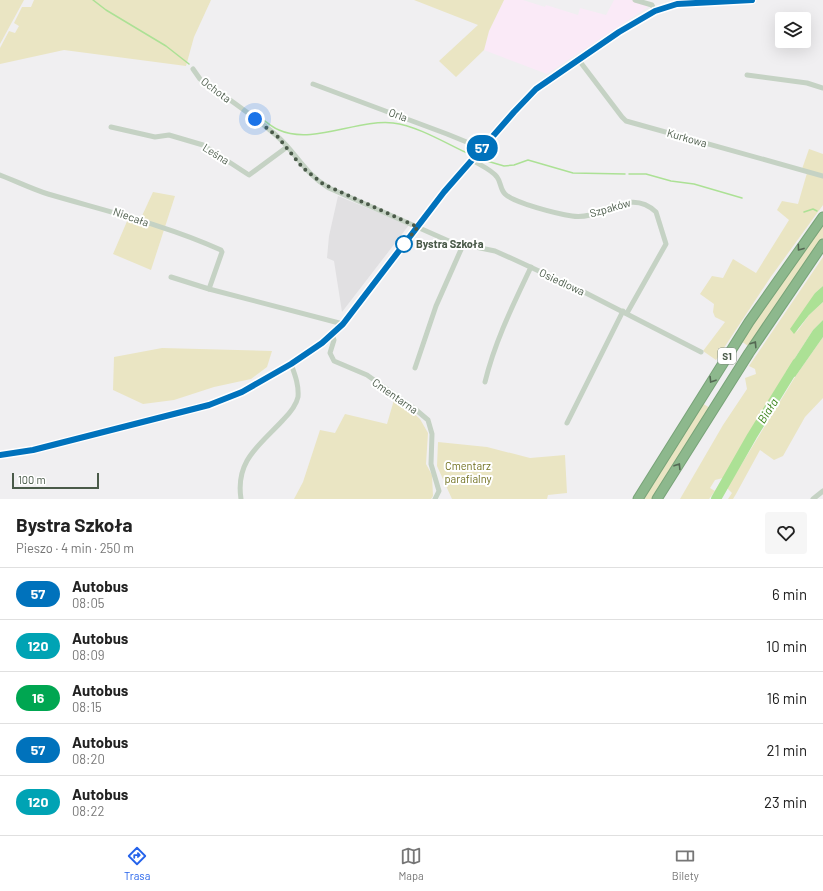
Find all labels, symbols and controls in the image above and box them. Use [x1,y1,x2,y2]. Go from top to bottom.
map controls [775,12,811,48]
button: layers [775,12,811,48]
street label: Ochota [199,74,234,105]
street label: Orla [387,105,409,124]
your location [245,109,265,129]
street label: Kurkowa [666,126,709,149]
line badge: 57 [464,135,500,161]
text: 57 [475,139,489,156]
street label: Leśna [201,140,232,167]
street label: Szpaków [588,195,632,220]
street label: Niecała [112,204,151,229]
marker: Bystra Szkoła [395,235,413,253]
place label: Bystra Szkoła [416,237,484,250]
one-way arrow [797,244,805,251]
street label: Osiedlowa [537,265,587,298]
one-way arrow [750,341,757,348]
road number: S1 [718,348,736,364]
street label: Cmentarna [370,375,421,416]
one-way arrow [710,376,717,383]
water label: Biała [754,395,780,426]
park label: Cmentarz parafialny [444,459,492,485]
one-way arrow [673,463,681,470]
scale bar [12,471,99,490]
text: 100 m [18,473,46,486]
button: heart [765,512,807,554]
text: Bystra Szkoła [16,513,133,536]
text: Pieszo · 4 min · 250 m [16,540,134,556]
text: Autobus [72,577,128,595]
text: 57 [31,585,45,602]
text: 6 min [772,585,807,603]
text: 08:05 [72,595,105,611]
text: Autobus [72,629,128,647]
text: 120 [28,637,48,654]
text: 10 min [766,637,807,655]
text: 08:09 [72,647,105,663]
text: Autobus [72,681,128,699]
text: 16 [32,689,44,706]
text: 16 min [767,689,807,707]
text: 08:15 [72,699,102,715]
text: Autobus [72,733,128,751]
text: 57 [31,741,45,758]
text: 21 min [767,741,807,759]
text: 08:20 [72,751,105,767]
text: Autobus [72,785,128,803]
text: 120 [28,793,48,810]
text: 23 min [764,793,807,811]
text: 08:22 [72,803,104,819]
tab: Trasa [124,845,150,882]
tab: Mapa [398,845,424,882]
tab: Bilety [672,845,699,882]

